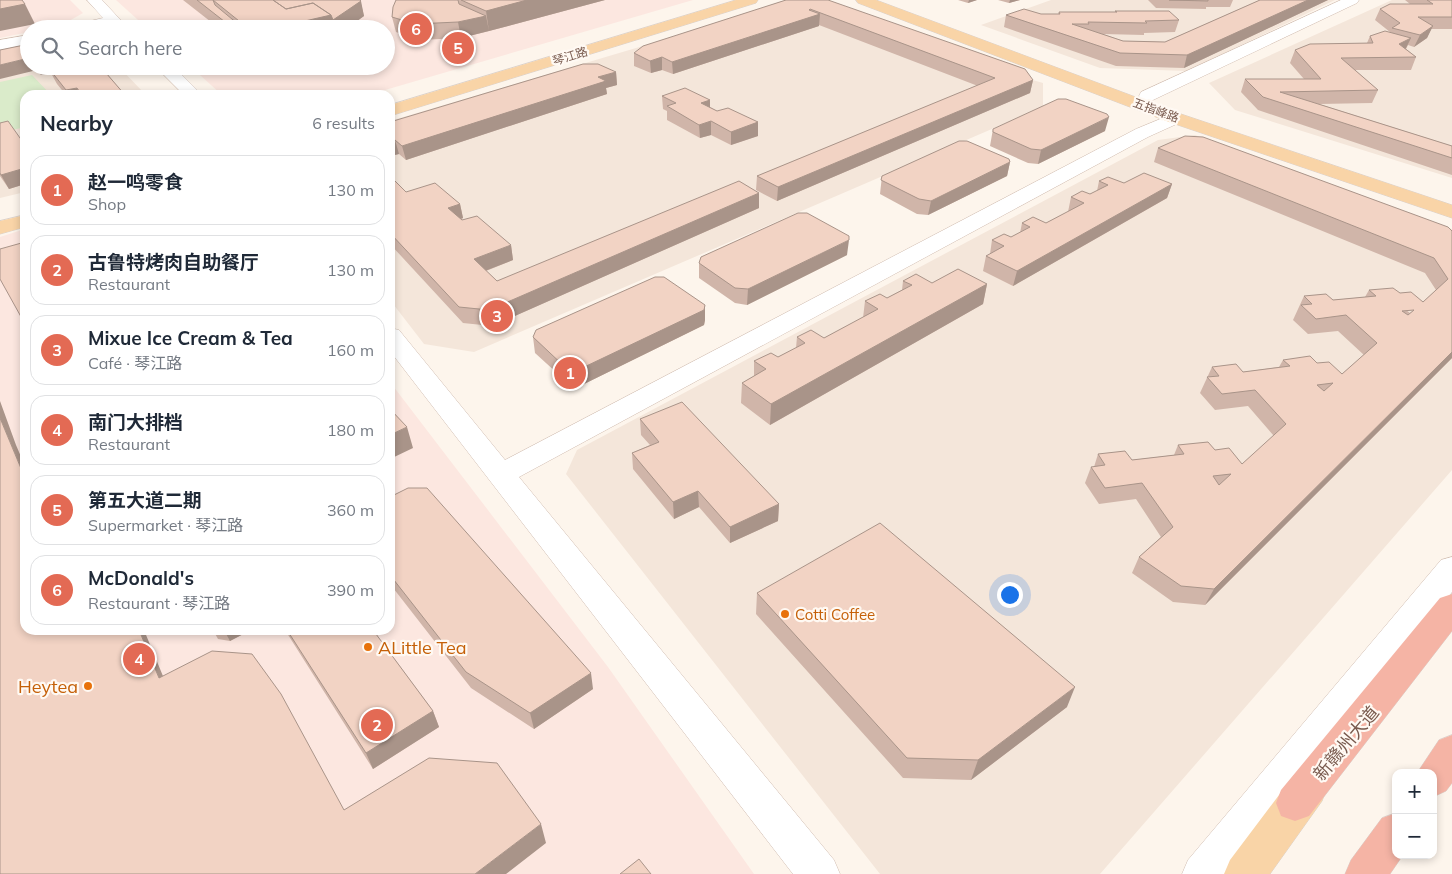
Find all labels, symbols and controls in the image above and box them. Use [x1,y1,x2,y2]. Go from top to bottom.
pin: 6 [400,10,432,48]
search box [20,20,395,75]
pin: 5 [442,29,474,67]
icon: search [38,34,66,62]
text: Search here [78,36,182,60]
street label: 琴江路 [551,44,589,68]
street label: 五指峰路 [1131,95,1181,125]
text: Nearby [40,110,113,136]
text: 6 results [312,113,375,133]
text: 赵一鸣零食 [88,170,183,194]
text: 1 [52,180,62,200]
text: 130 m [327,180,374,200]
text: Shop [88,194,126,214]
text: 古鲁特烤肉自助餐厅 [88,250,259,274]
text: 2 [52,260,62,280]
text: 130 m [327,260,374,280]
text: Restaurant [88,274,170,294]
pin: 3 [481,297,513,335]
text: Mixue Ice Cream & Tea [88,326,293,350]
text: 3 [52,340,62,360]
text: 160 m [327,340,374,360]
text: Café · 琴江路 [88,353,182,373]
pin: 1 [554,354,586,392]
text: 南门大排档 [88,410,183,434]
text: 4 [52,420,62,440]
text: 180 m [327,420,374,440]
text: Restaurant [88,434,170,454]
text: 第五大道二期 [88,488,202,512]
text: 5 [52,500,62,520]
text: 360 m [327,500,374,520]
text: Supermarket · 琴江路 [88,515,243,535]
text: McDonald's [88,566,194,590]
text: 6 [52,580,62,600]
text: 390 m [327,580,374,600]
your location [997,582,1023,608]
text: Restaurant · 琴江路 [88,593,230,613]
place label: Cotti Coffee [795,605,875,624]
marker: Cotti Coffee [779,608,791,620]
place label: ALittle Tea [378,636,467,659]
pin: 4 [123,640,155,678]
marker: ALittle Tea [362,641,374,653]
place label: Heytea [18,675,78,698]
marker: Heytea [82,680,94,692]
street label: 新赣州大道 [1308,701,1384,785]
pin: 2 [361,706,393,744]
map controls [1392,769,1437,859]
button: + [1392,769,1437,814]
button: − [1392,814,1437,859]

